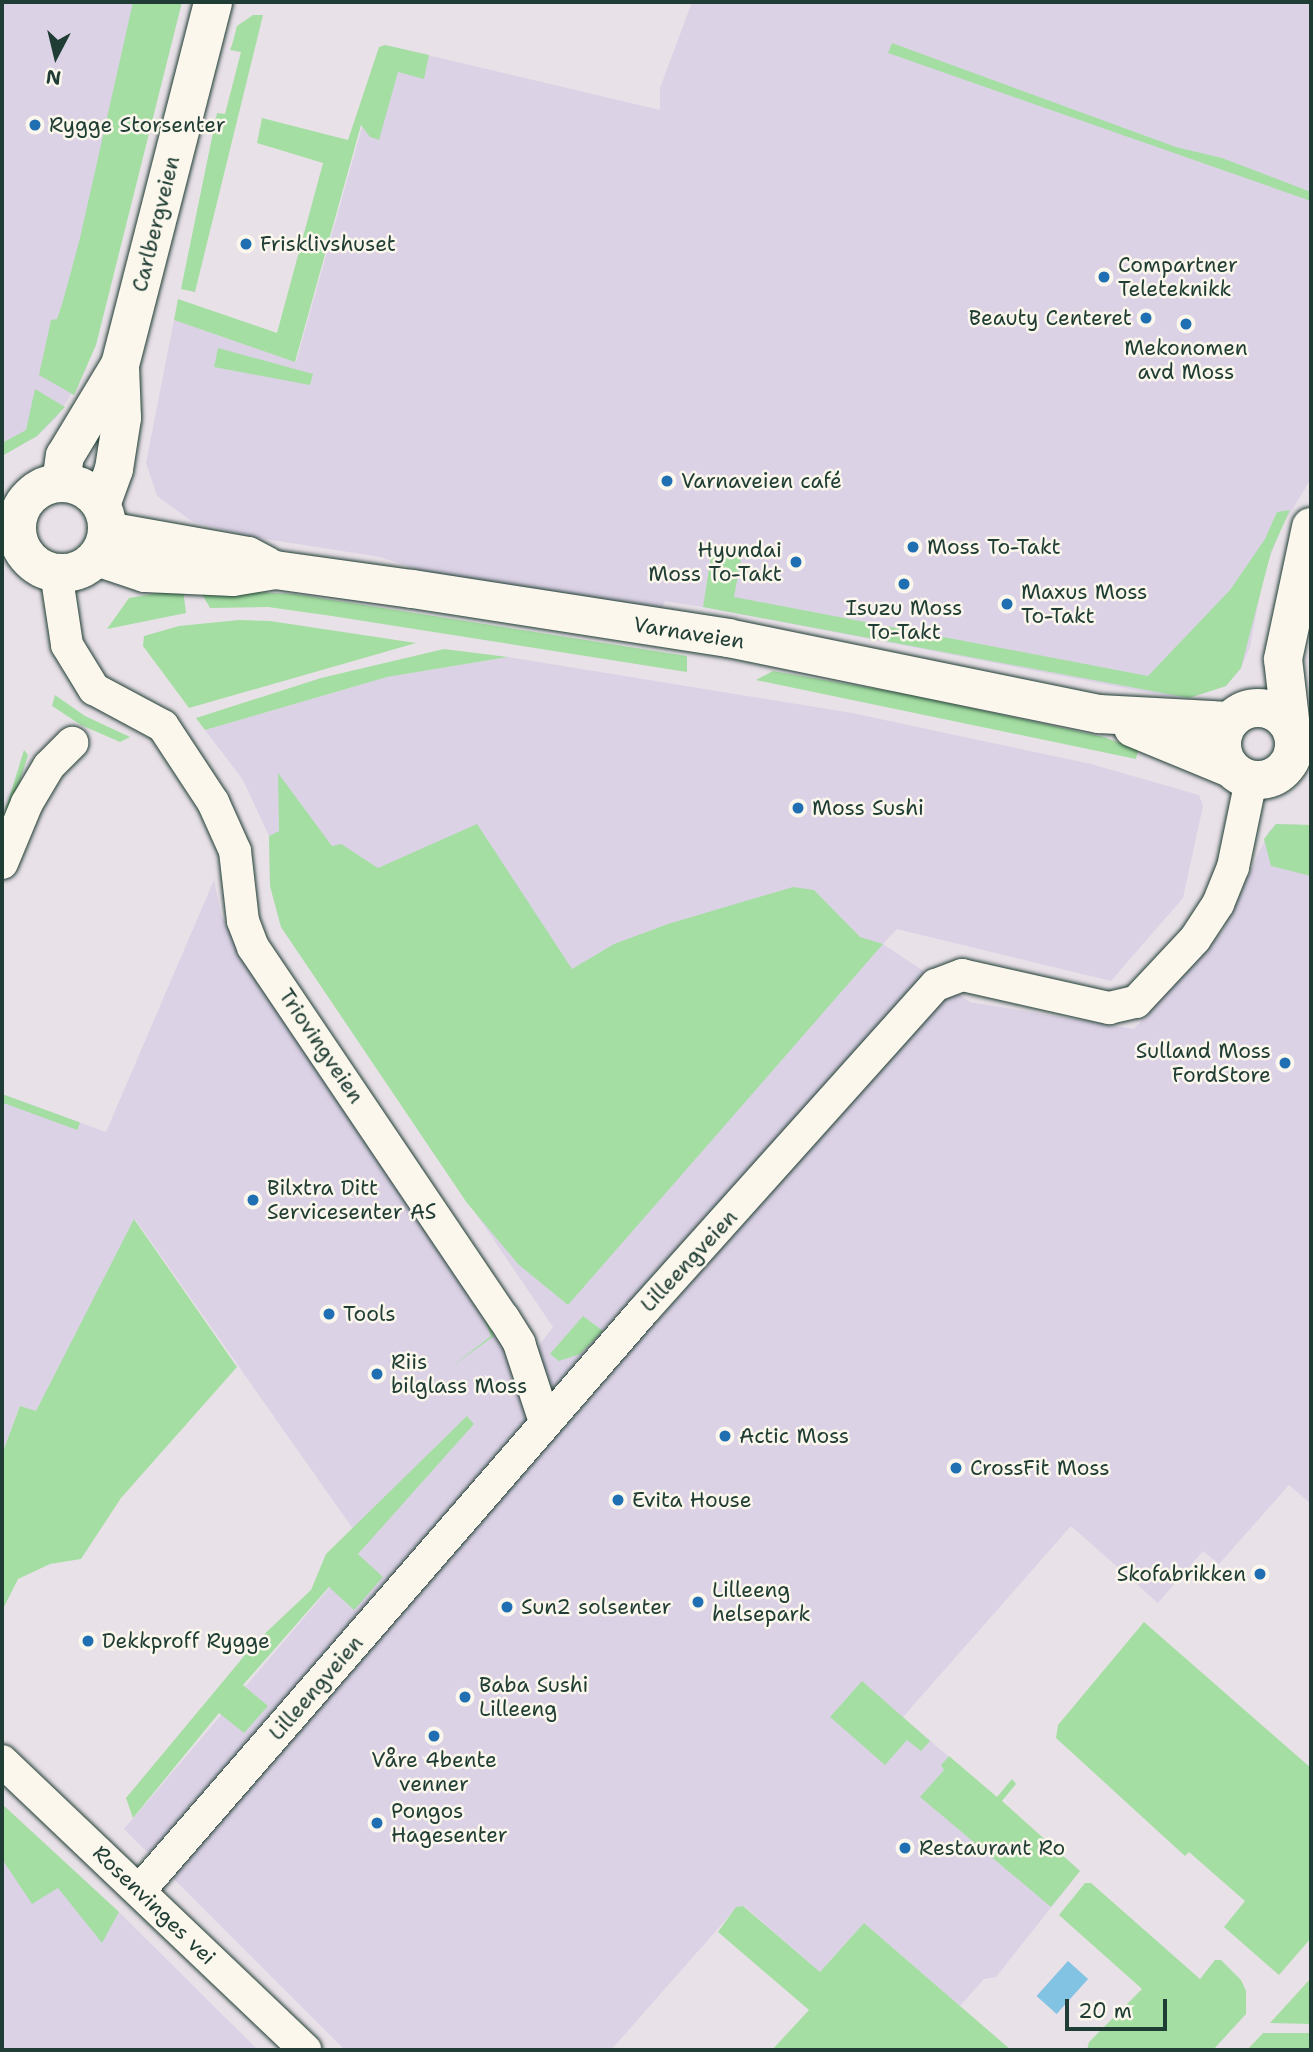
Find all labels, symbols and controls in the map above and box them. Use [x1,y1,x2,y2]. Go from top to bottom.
north arrow [21,21,91,91]
text: N [44,64,62,91]
place label: Rygge Storsenter [49,112,226,138]
marker: Rygge Storsenter [27,117,43,133]
street label: Carlbergveien [127,153,185,295]
place label: Frisklivshuset [260,231,396,257]
marker: Frisklivshuset [238,236,254,252]
place label: Compartner Teleteknikk [1118,252,1238,302]
marker: Compartner Teleteknikk [1096,269,1112,285]
place label: Beauty Centeret [969,305,1132,331]
marker: Beauty Centeret [1138,310,1154,326]
marker: Mekonomen avd Moss [1178,316,1194,332]
place label: Mekonomen avd Moss [1124,335,1248,385]
place label: Varnaveien café [681,468,842,494]
marker: Varnaveien café [659,473,675,489]
place label: Moss To-Takt [927,534,1061,560]
place label: Hyundai Moss To-Takt [648,537,782,587]
marker: Moss To-Takt [905,539,921,555]
marker: Hyundai Moss To-Takt [788,554,804,570]
marker: Isuzu Moss To-Takt [896,576,912,592]
place label: Maxus Moss To-Takt [1021,579,1148,629]
place label: Isuzu Moss To-Takt [846,595,962,645]
marker: Maxus Moss To-Takt [999,596,1015,612]
street label: Varnaveien [632,612,746,654]
place label: Moss Sushi [812,795,924,821]
marker: Moss Sushi [790,800,806,816]
street label: Triovingveien [273,984,369,1108]
place label: Sulland Moss FordStore [1136,1038,1271,1088]
marker: Sulland Moss FordStore [1277,1055,1293,1071]
place label: Bilxtra Ditt Servicesenter AS [267,1175,437,1225]
marker: Bilxtra Ditt Servicesenter AS [245,1192,261,1208]
street label: Lilleengveien [635,1205,743,1317]
place label: Tools [343,1301,396,1327]
marker: Tools [321,1306,337,1322]
place label: Riis bilglass Moss [391,1349,527,1399]
marker: Riis bilglass Moss [369,1366,385,1382]
place label: Actic Moss [739,1423,849,1449]
marker: Actic Moss [717,1428,733,1444]
place label: CrossFit Moss [970,1455,1110,1481]
marker: CrossFit Moss [948,1460,964,1476]
place label: Evita House [632,1487,752,1513]
marker: Evita House [610,1492,626,1508]
place label: Skofabrikken [1117,1561,1246,1587]
marker: Skofabrikken [1252,1566,1268,1582]
place label: Lilleeng helsepark [712,1577,811,1627]
place label: Sun2 solsenter [521,1594,672,1620]
marker: Lilleeng helsepark [690,1594,706,1610]
marker: Sun2 solsenter [499,1599,515,1615]
place label: Dekkproff Rygge [102,1628,270,1654]
street label: Lilleengveien [264,1631,368,1745]
marker: Dekkproff Rygge [80,1633,96,1649]
place label: Baba Sushi Lilleeng [479,1672,589,1722]
marker: Baba Sushi Lilleeng [457,1689,473,1705]
marker: Våre 4bente venner [426,1728,442,1744]
place label: Våre 4bente venner [371,1747,497,1797]
place label: Pongos Hagesenter [391,1798,508,1848]
marker: Pongos Hagesenter [369,1815,385,1831]
place label: Restaurant Ro [919,1835,1065,1861]
street label: Rosenvinges vei [87,1840,221,1970]
marker: Restaurant Ro [897,1840,913,1856]
scale bar [1068,1986,1170,2030]
text: 20 m [1078,1997,1132,2025]

